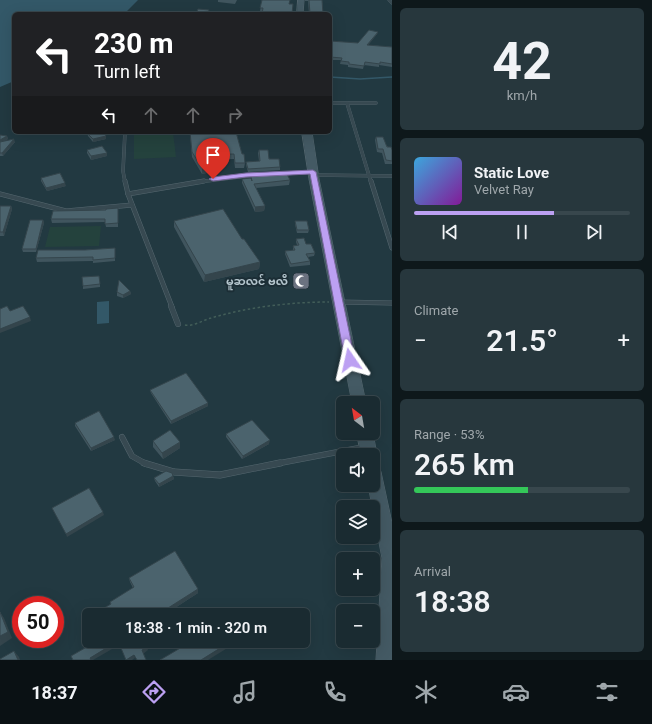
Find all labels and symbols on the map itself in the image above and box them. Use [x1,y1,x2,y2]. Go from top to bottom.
pin [196,138,230,179]
mosque icon: မူဆလင် ဗလီ [291,271,311,291]
place label: မူဆလင် ဗလီ [226,274,288,291]
position arrow [329,339,371,381]
north arrow [336,396,380,440]
speed limit sign: 50 [12,596,64,648]

